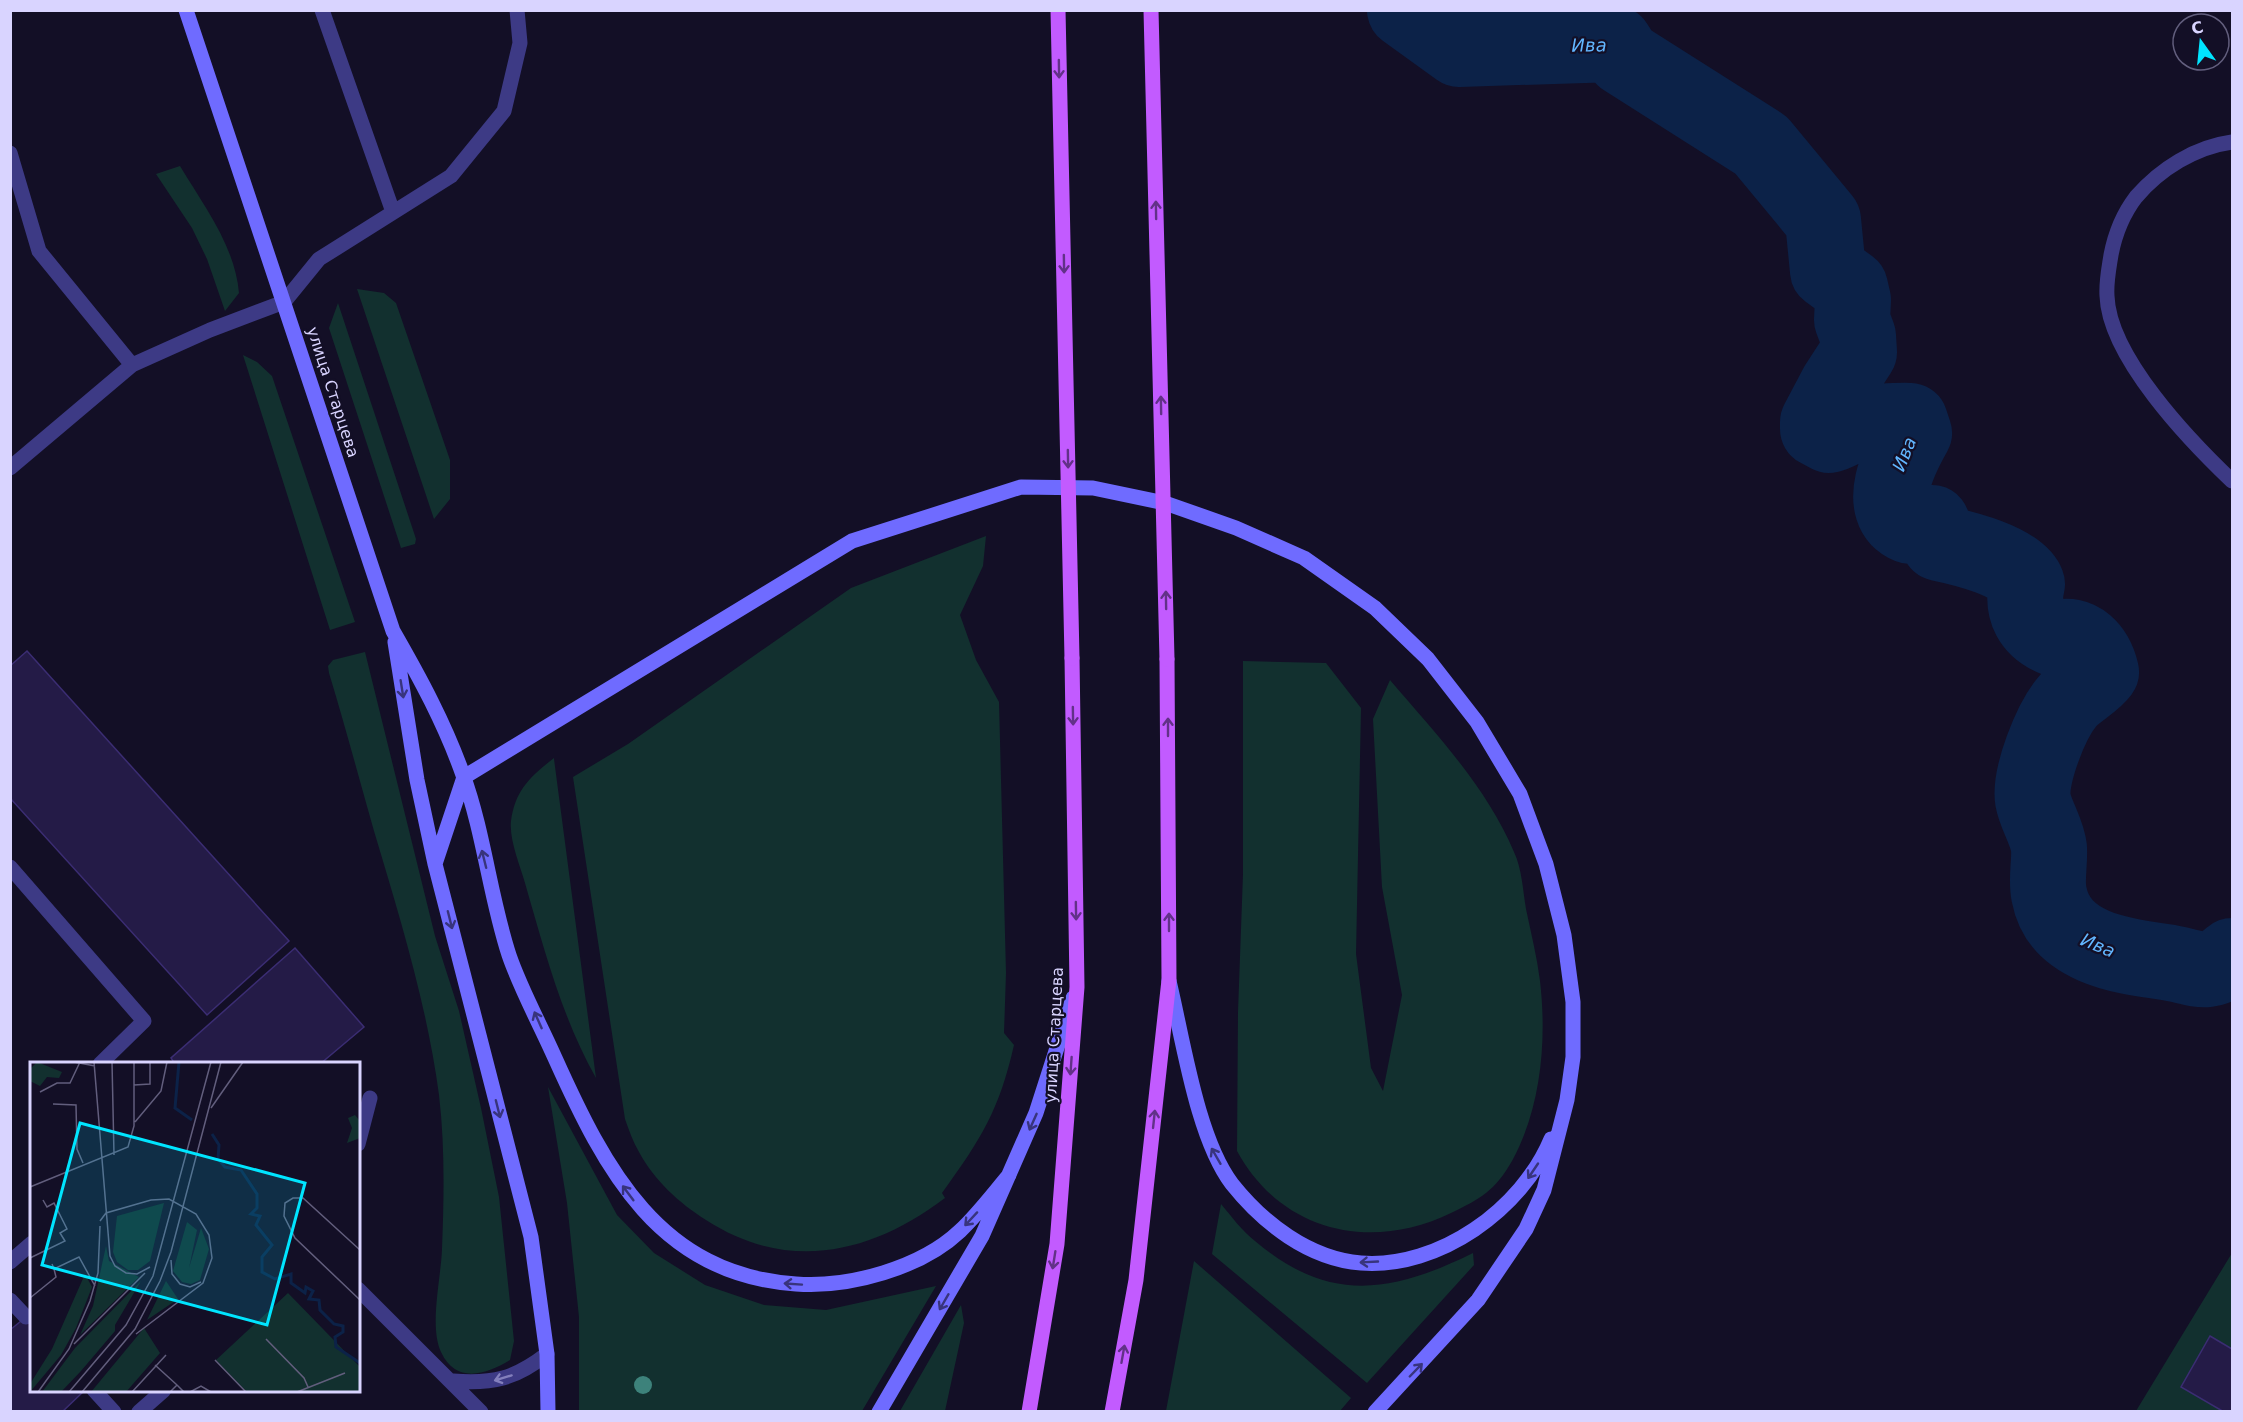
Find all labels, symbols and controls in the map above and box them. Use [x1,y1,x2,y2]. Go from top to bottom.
north arrow [2171,12,2231,72]
text: С [2189,17,2205,39]
water label: Ива [1571,34,1607,56]
one-way arrow [1053,58,1065,78]
one-way arrow [1150,201,1162,221]
one-way arrow [1058,253,1069,273]
street label: улица Старцева [303,324,363,460]
one-way arrow [1155,396,1167,416]
water label: Ива [1888,434,1920,474]
one-way arrow [1062,448,1074,468]
one-way arrow [1160,591,1172,611]
one-way arrow [397,679,408,698]
one-way arrow [1067,706,1079,726]
one-way arrow [1162,717,1174,737]
one-way arrow [478,850,490,869]
one-way arrow [1070,901,1081,921]
one-way arrow [444,911,456,930]
one-way arrow [1163,912,1175,932]
water label: Ива [2078,928,2118,962]
street label: улица Старцева [1041,966,1067,1104]
one-way arrow [532,1012,544,1030]
one-way arrow [1066,1056,1077,1076]
inset map [30,1062,360,1392]
one-way arrow [493,1099,505,1118]
one-way arrow [1149,1110,1160,1130]
one-way arrow [1026,1113,1038,1131]
one-way arrow [1210,1148,1222,1165]
one-way arrow [1527,1163,1539,1179]
one-way arrow [622,1185,635,1201]
one-way arrow [964,1212,978,1227]
one-way arrow [1049,1250,1060,1270]
one-way arrow [1360,1256,1379,1267]
one-way arrow [784,1278,804,1289]
one-way arrow [938,1293,950,1310]
one-way arrow [1118,1345,1129,1364]
one-way arrow [1409,1362,1423,1377]
one-way arrow [494,1373,513,1384]

